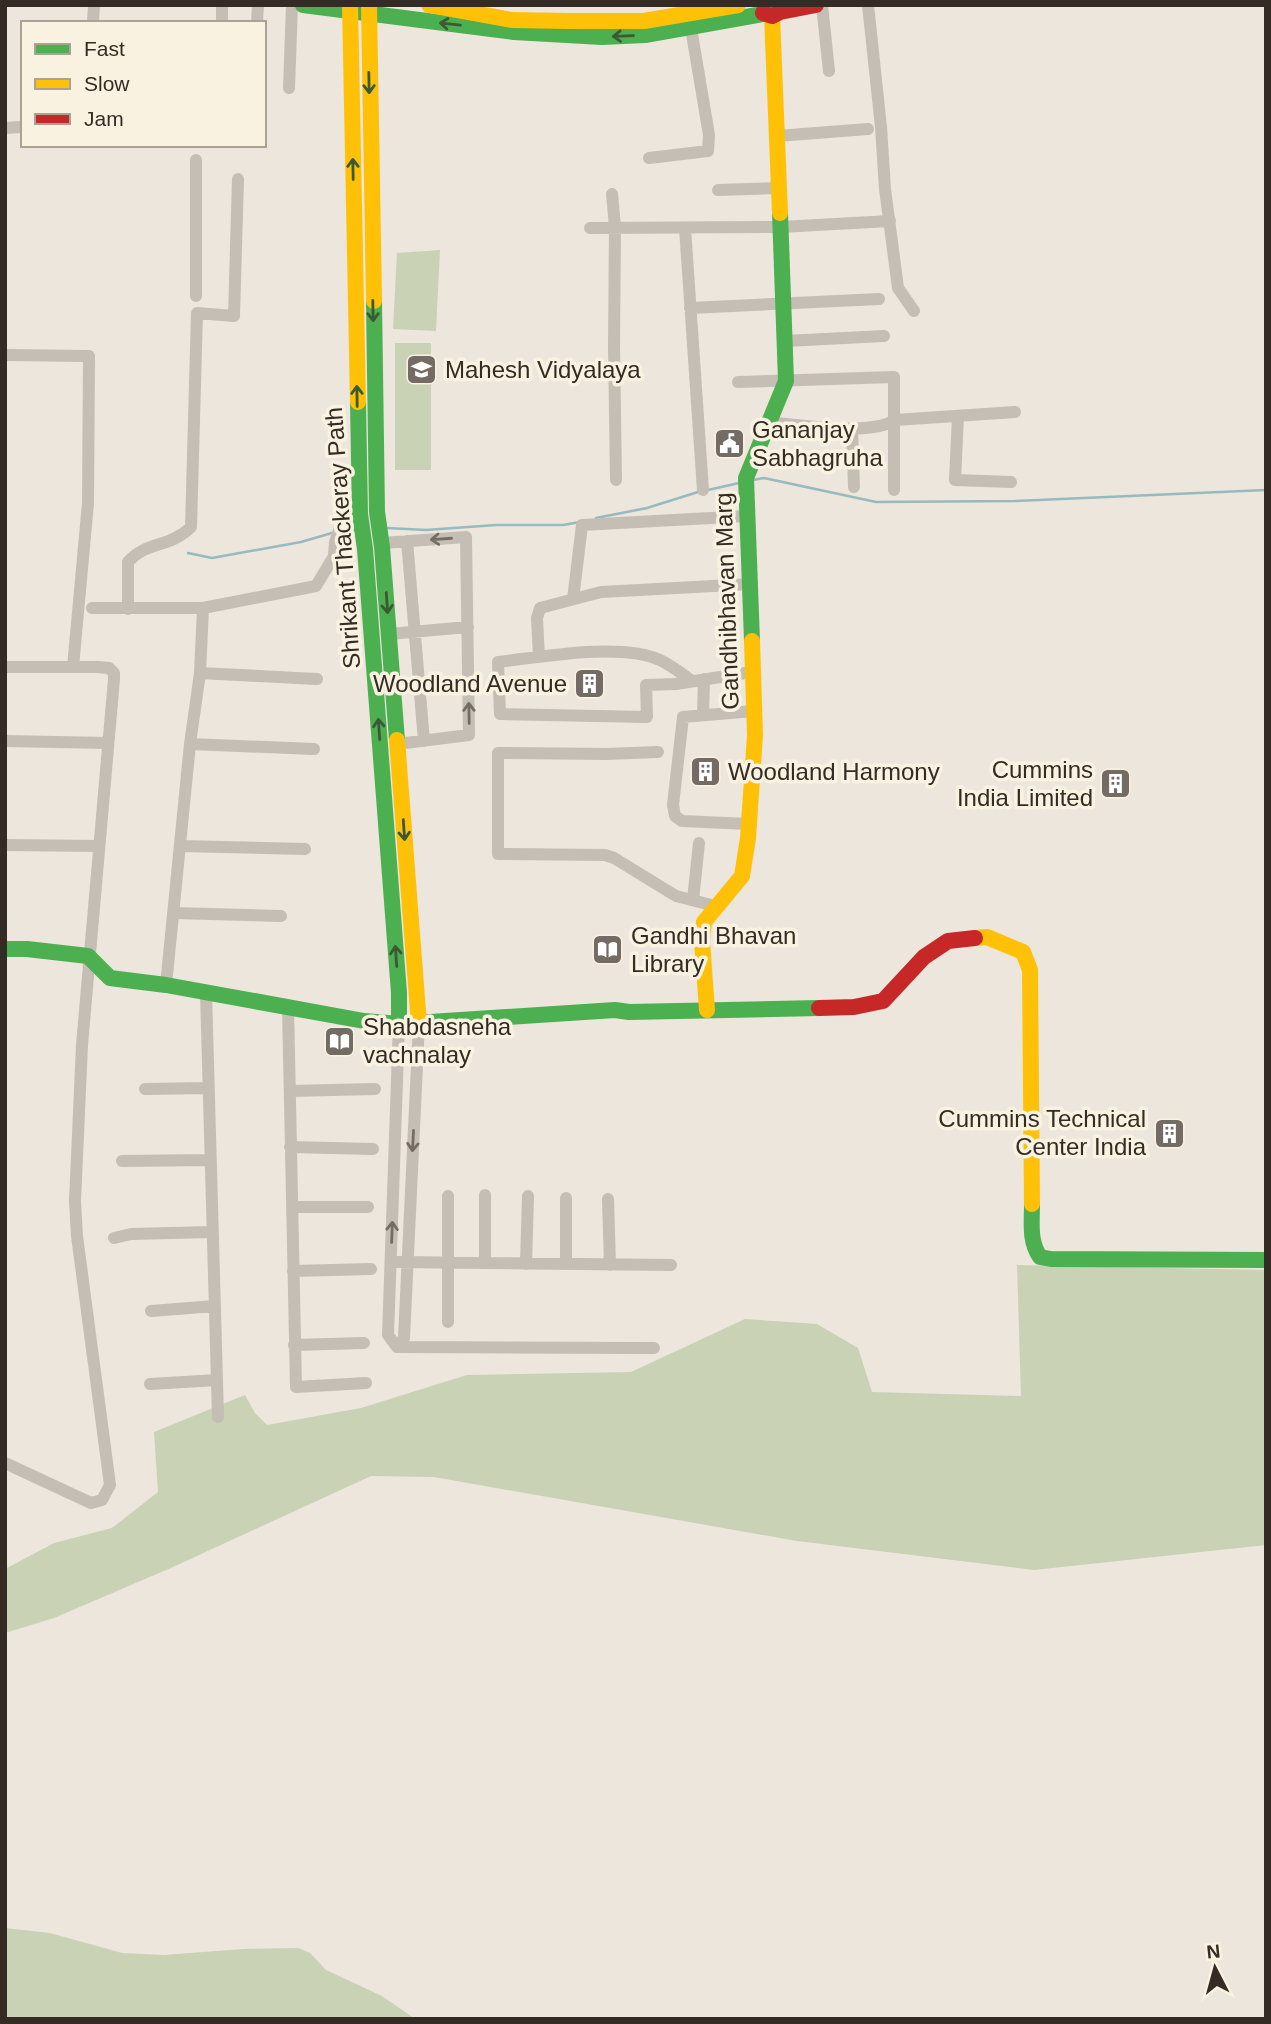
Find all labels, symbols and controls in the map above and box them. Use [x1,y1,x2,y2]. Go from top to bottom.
one-way arrow [439,17,462,30]
legend [21,21,266,147]
one-way arrow [612,29,635,42]
text: Fast [84,37,125,60]
one-way arrow [363,71,376,94]
text: Slow [84,72,130,95]
text: Jam [84,107,124,130]
one-way arrow [346,158,359,181]
one-way arrow [366,299,380,322]
school or university icon: Mahesh Vidyalaya [405,353,439,387]
place label: Mahesh Vidyalaya [445,356,641,383]
one-way arrow [351,385,364,408]
street label: Shrikant Thackeray Path [320,406,365,670]
place label: Gananjay Sabhagruha [752,416,883,471]
public building icon: Gananjay Sabhagruha [712,427,746,461]
street label: Gandhibhavan Marg [709,492,744,710]
one-way arrow [430,533,453,546]
one-way arrow [381,591,394,614]
building icon: Woodland Avenue [573,667,607,701]
place label: Woodland Avenue [373,670,567,697]
one-way arrow [462,701,476,724]
one-way arrow [372,718,385,741]
building icon: Woodland Harmony [688,755,722,789]
place label: Cummins India Limited [957,756,1093,811]
place label: Woodland Harmony [728,758,940,785]
building icon: Cummins India Limited [1099,767,1133,801]
one-way arrow [398,818,411,841]
place label: Gandhi Bhavan Library [631,922,796,977]
library icon: Gandhi Bhavan Library [591,933,625,967]
one-way arrow [389,945,402,968]
place label: Shabdasneha vachnalay [363,1013,512,1068]
library icon: Shabdasneha vachnalay [323,1024,357,1058]
place label: Cummins Technical Center India [938,1105,1147,1160]
building icon: Cummins Technical Center India [1152,1116,1186,1150]
one-way arrow [406,1129,419,1152]
one-way arrow [385,1221,398,1244]
north arrow [1180,1933,1250,2003]
text: N [1205,1940,1221,1963]

